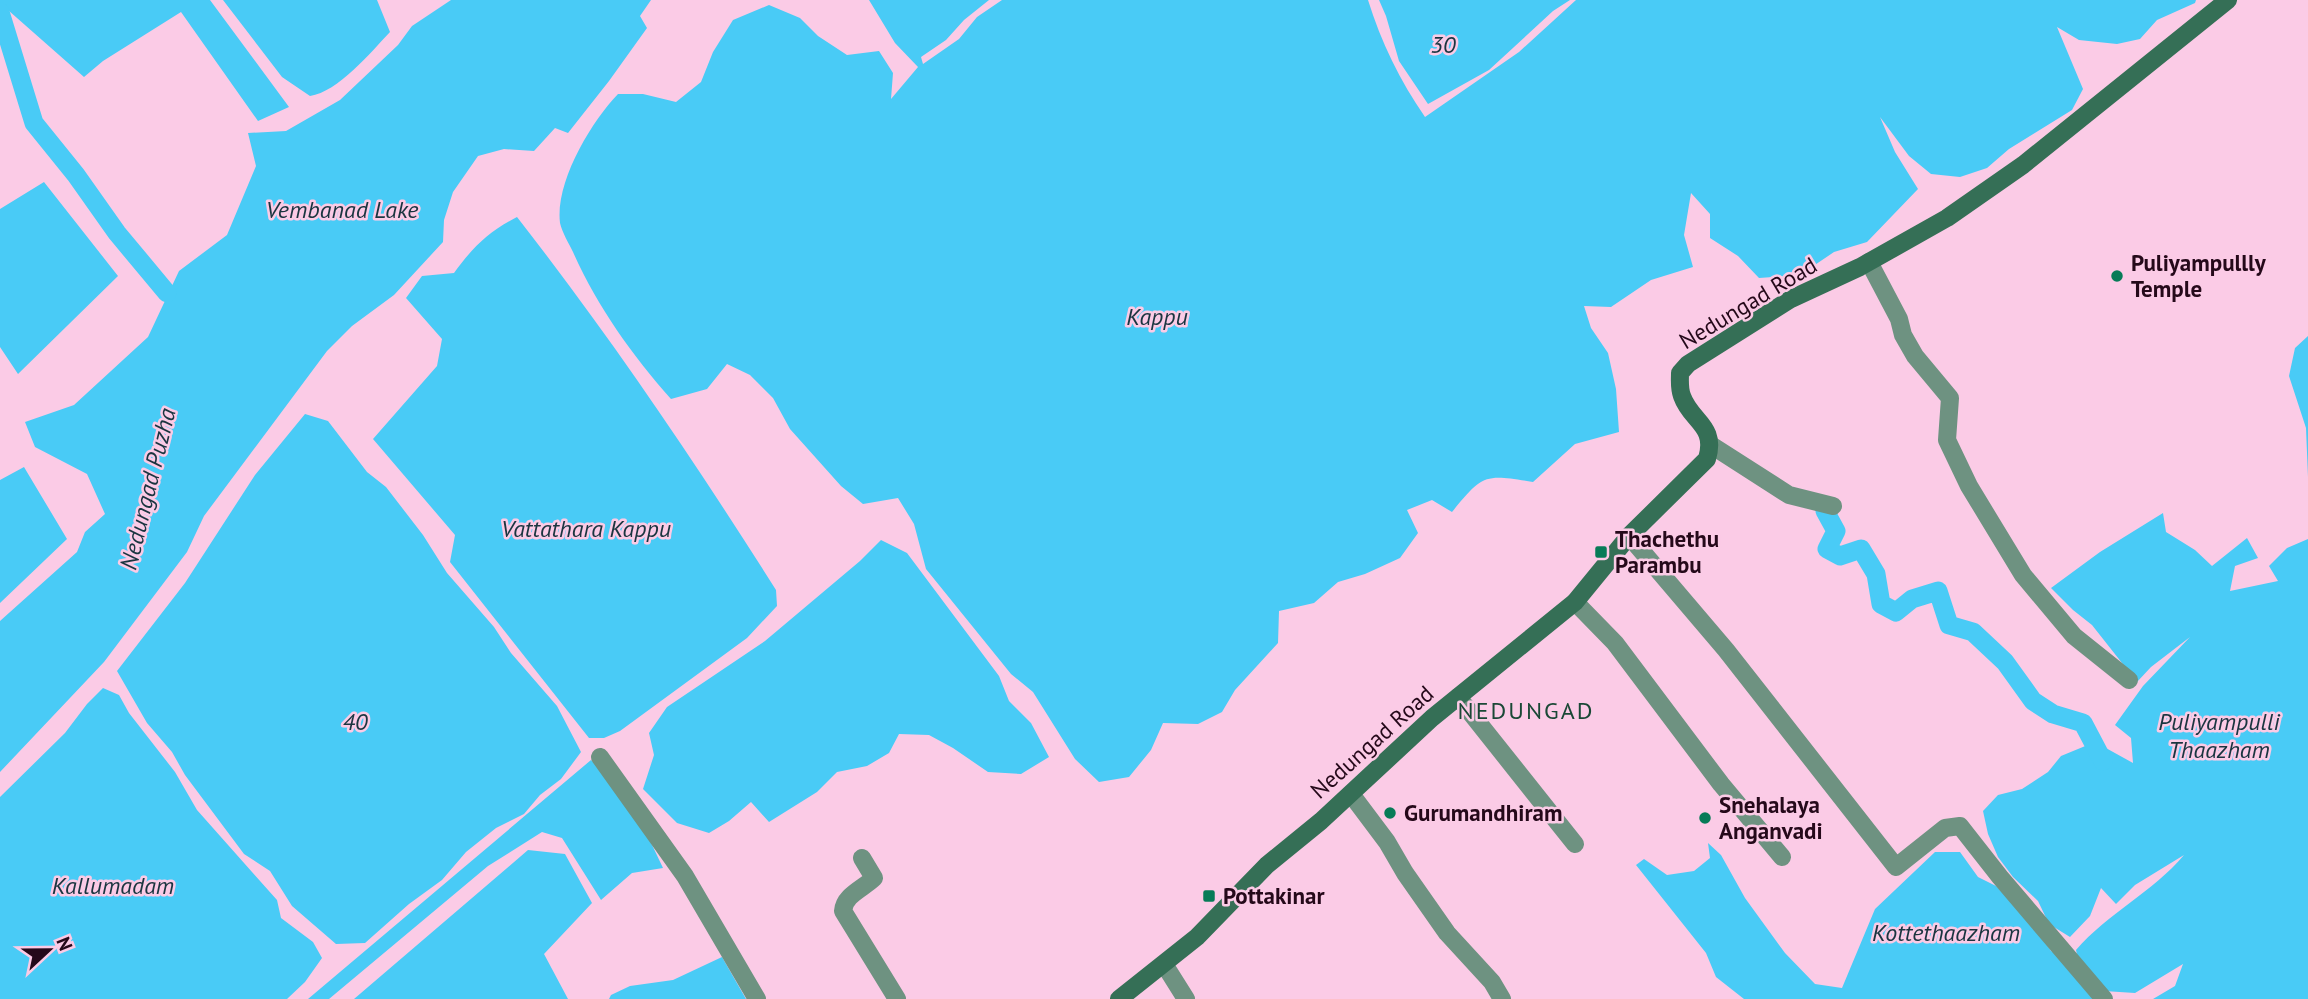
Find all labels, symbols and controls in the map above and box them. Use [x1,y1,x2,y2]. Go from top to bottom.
water label: 30 [1431,29,1456,60]
water label: Vembanad Lake [266,194,418,225]
place label: Puliyampullly Temple [2131,248,2267,303]
street label: Nedungad Road [1674,250,1822,355]
marker: Puliyampullly Temple [2109,268,2125,284]
water label: Kappu [1126,301,1188,332]
water label: Nedungad Puzha [112,404,183,573]
water label: Vattathara Kappu [501,513,671,544]
place label: Thachethu Parambu [1615,524,1719,579]
marker: Thachethu Parambu [1593,544,1609,560]
street label: Nedungad Road [1304,679,1439,804]
district label: NEDUNGAD [1458,695,1594,726]
water label: 40 [343,706,368,737]
water label: Puliyampulli Thaazham [2158,706,2281,765]
place label: Snehalaya Anganvadi [1719,790,1823,845]
place label: Gurumandhiram [1404,798,1562,827]
marker: Gurumandhiram [1382,805,1398,821]
marker: Snehalaya Anganvadi [1697,810,1713,826]
water label: Kallumadam [52,870,174,901]
place label: Pottakinar [1223,881,1325,910]
marker: Pottakinar [1201,888,1217,904]
north arrow [14,915,84,985]
water label: Kottethaazham [1872,917,2020,948]
text: N [51,933,78,954]

